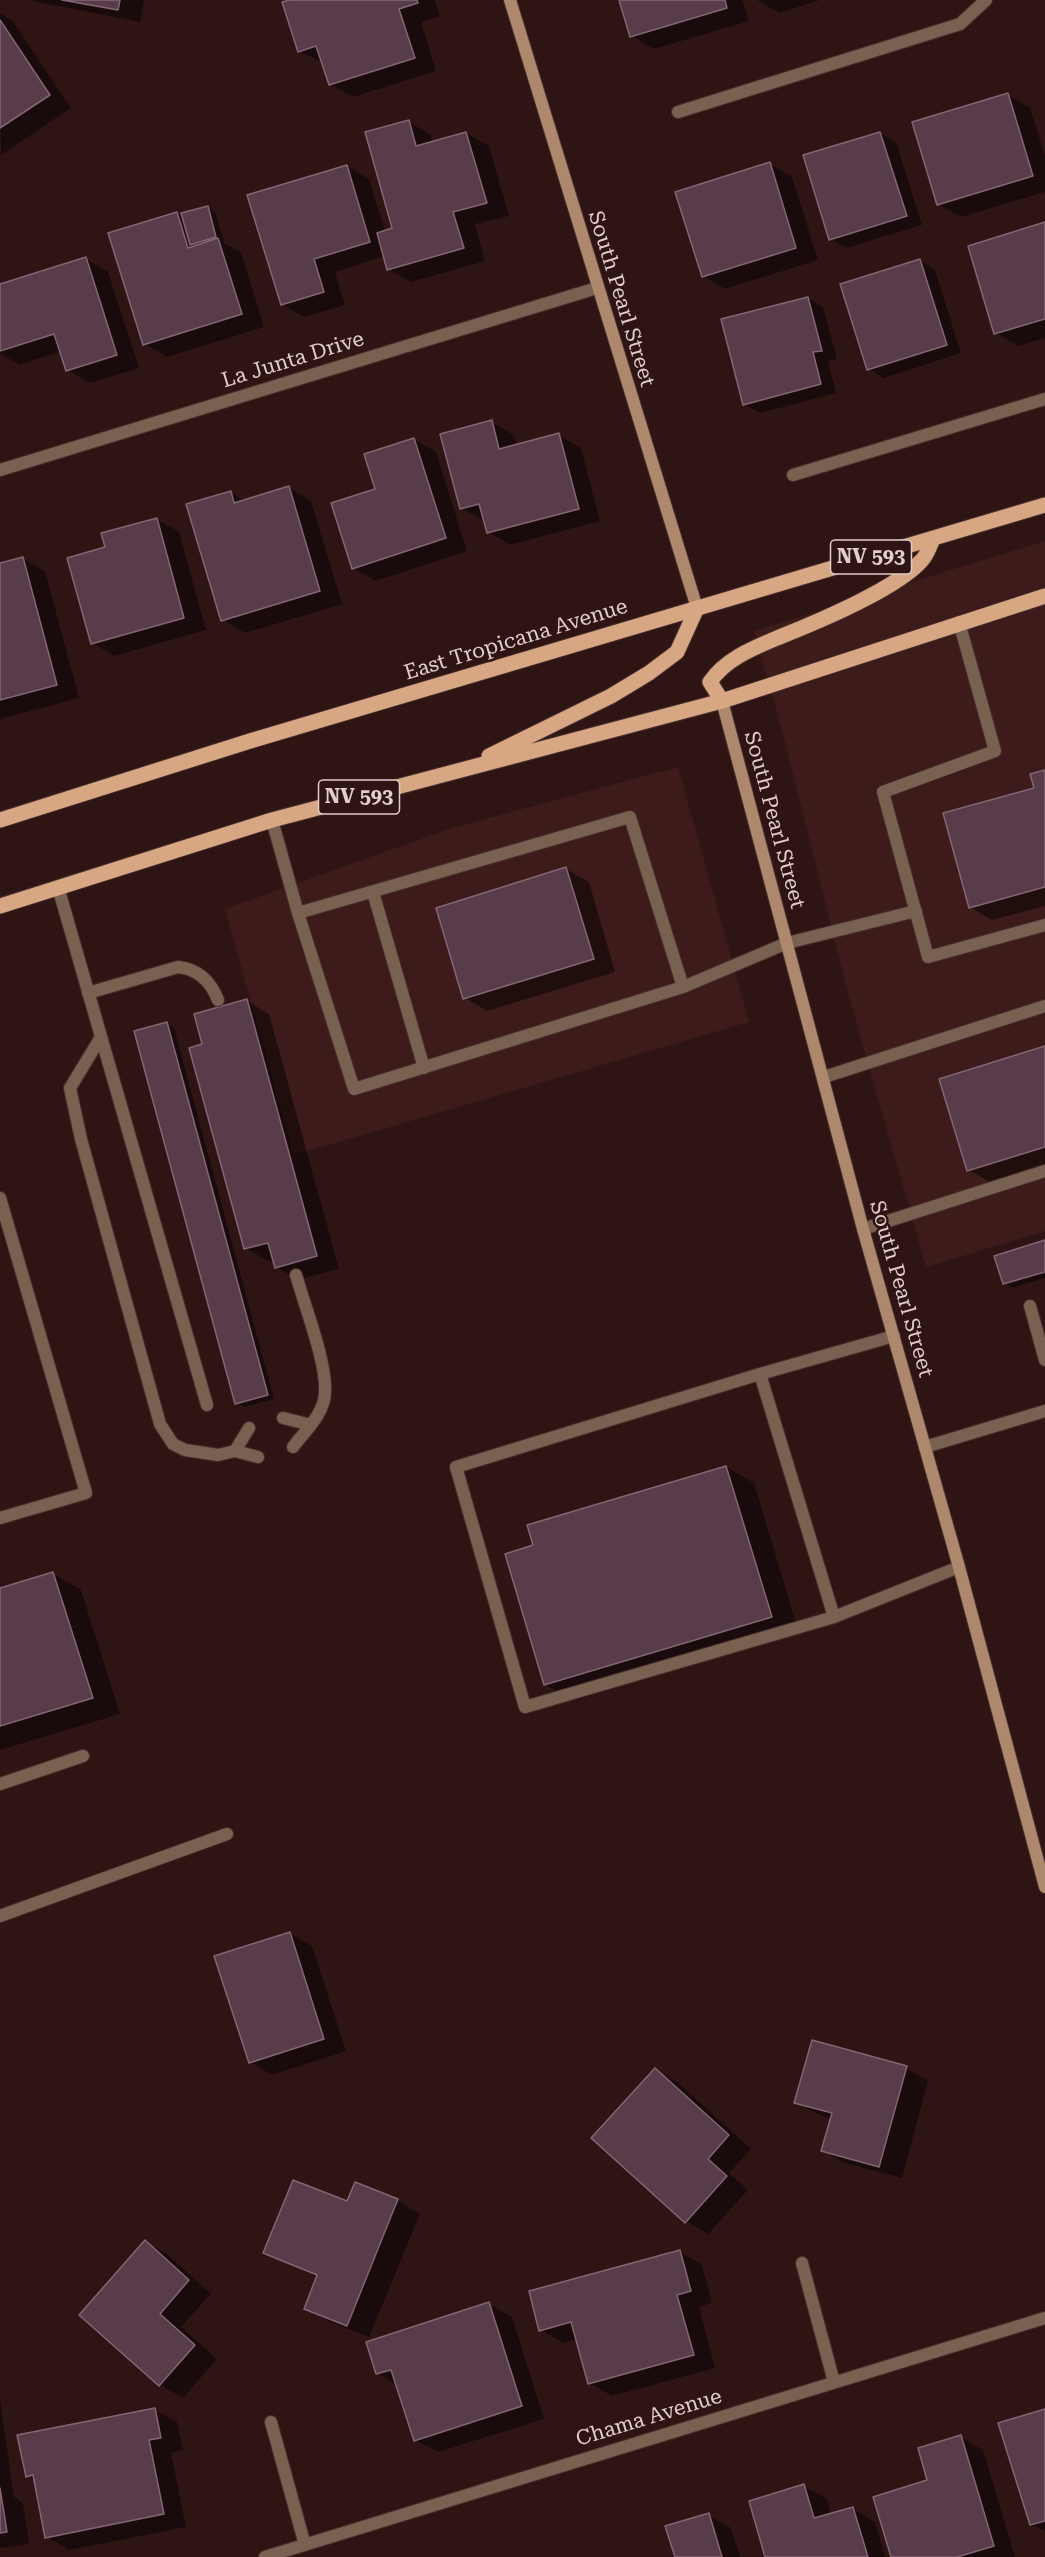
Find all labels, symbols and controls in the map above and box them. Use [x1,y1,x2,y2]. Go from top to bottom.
street label: South Pearl Street [582,208,660,390]
street label: La Junta Drive [219,326,367,394]
road number: NV 593 [830,540,912,574]
street label: East Tropicana Avenue [401,594,631,686]
street label: South Pearl Street [738,729,810,911]
road number: NV 593 [318,780,400,814]
street label: South Pearl Street [864,1198,938,1380]
street label: Chama Avenue [573,2384,725,2452]

